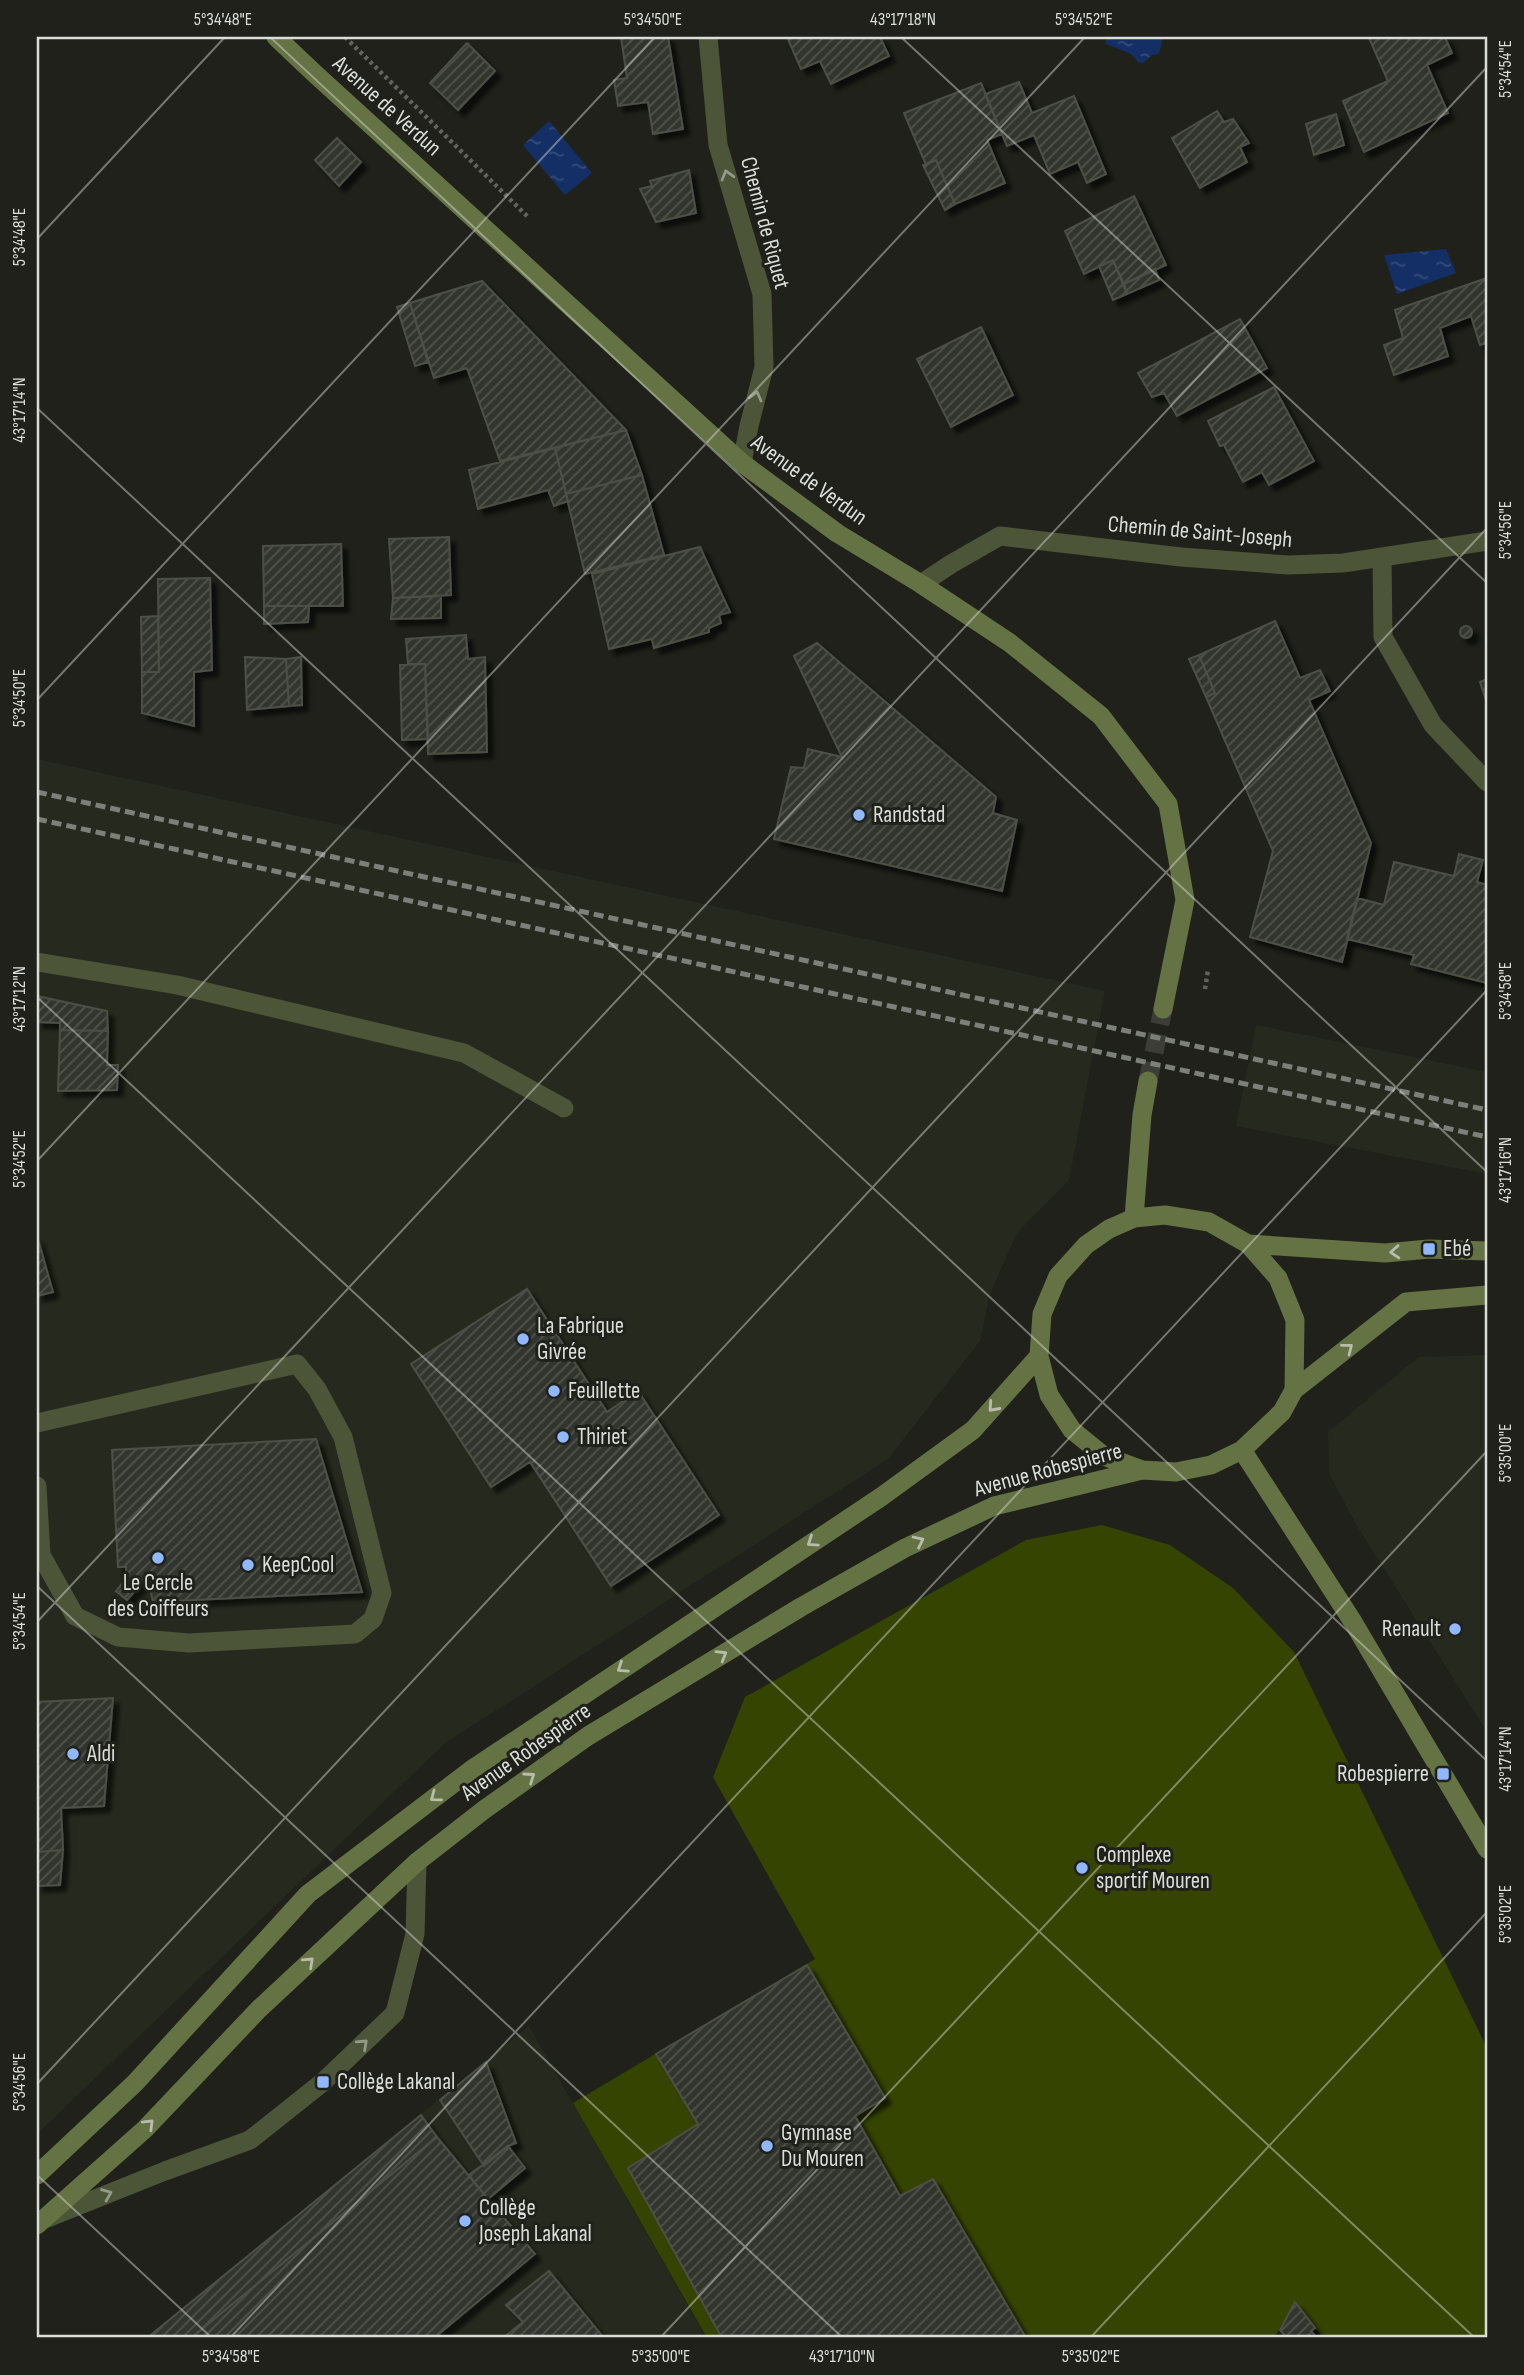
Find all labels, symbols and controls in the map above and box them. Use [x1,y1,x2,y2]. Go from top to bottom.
text: 5°34'48"E [194,9,252,30]
text: 5°34'50"E [624,9,682,30]
text: 43°17'18"N [870,9,936,30]
text: 5°34'52"E [1055,9,1113,30]
text: 5°34'54"E [1495,40,1516,98]
street label: Avenue de Verdun [326,49,447,162]
street label: Chemin de Riquet [734,154,796,292]
one-way arrow [721,169,735,181]
text: 5°34'48"E [9,208,30,266]
text: 43°17'14"N [9,377,30,443]
one-way arrow [748,391,762,403]
street label: Avenue de Verdun [745,428,872,531]
text: 5°34'56"E [1495,501,1516,559]
street label: Chemin de Saint-Joseph [1107,510,1293,554]
text: 5°34'50"E [9,669,30,727]
place label: Randstad [873,801,945,829]
marker: Randstad [851,807,867,823]
text: 5°34'58"E [1495,962,1516,1020]
text: 43°17'12"N [9,966,30,1032]
text: 5°34'52"E [9,1130,30,1188]
text: 43°17'16"N [1495,1137,1516,1203]
place label: Ebé [1443,1235,1471,1263]
marker: Ebé [1421,1241,1437,1257]
one-way arrow [1389,1244,1400,1259]
place label: La Fabrique Givrée [537,1312,624,1366]
marker: La Fabrique Givrée [515,1331,531,1347]
one-way arrow [1339,1344,1352,1356]
place label: Feuillette [568,1377,640,1405]
marker: Feuillette [546,1383,562,1399]
one-way arrow [989,1398,1001,1411]
place label: Thiriet [577,1423,627,1451]
text: 5°35'00"E [1495,1424,1516,1482]
marker: Thiriet [555,1429,571,1445]
street label: Avenue Robespierre [970,1437,1125,1503]
one-way arrow [806,1534,819,1547]
one-way arrow [912,1536,924,1550]
marker: Le Cercle des Coiffeurs [150,1550,166,1566]
place label: KeepCool [262,1551,334,1579]
marker: KeepCool [240,1557,256,1573]
place label: Le Cercle des Coiffeurs [107,1569,209,1623]
text: 5°34'54"E [9,1592,30,1650]
place label: Renault [1382,1615,1441,1643]
marker: Renault [1447,1621,1463,1637]
one-way arrow [714,1650,727,1663]
one-way arrow [617,1660,630,1672]
street label: Avenue Robespierre [455,1697,596,1808]
text: 43°17'14"N [1495,1726,1516,1792]
place label: Aldi [86,1740,115,1768]
marker: Aldi [65,1746,81,1762]
place label: Robespierre [1337,1760,1429,1788]
marker: Robespierre [1435,1766,1451,1782]
one-way arrow [522,1773,535,1785]
one-way arrow [430,1789,442,1801]
place label: Complexe sportif Mouren [1096,1841,1210,1895]
marker: Complexe sportif Mouren [1074,1860,1090,1876]
text: 5°35'02"E [1495,1885,1516,1943]
one-way arrow [301,1958,314,1971]
one-way arrow [355,2039,368,2052]
text: 5°34'56"E [9,2053,30,2111]
place label: Collège Lakanal [337,2068,455,2096]
marker: Collège Lakanal [315,2074,331,2090]
place label: Gymnase Du Mouren [781,2119,864,2173]
one-way arrow [141,2120,153,2132]
marker: Gymnase Du Mouren [759,2138,775,2154]
one-way arrow [101,2188,113,2202]
place label: Collège Joseph Lakanal [478,2194,592,2248]
marker: Collège Joseph Lakanal [457,2213,473,2229]
text: 5°34'58"E [202,2346,260,2367]
text: 5°35'00"E [632,2346,690,2367]
text: 43°17'10"N [809,2346,875,2367]
text: 5°35'02"E [1062,2346,1120,2367]

